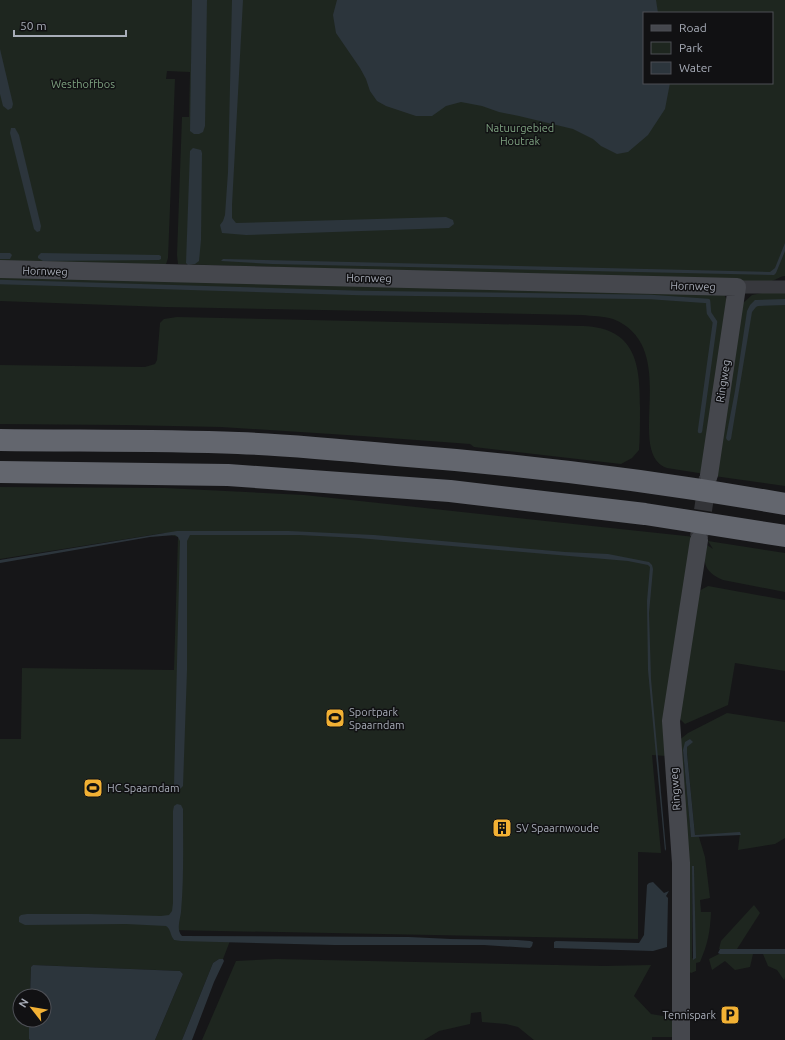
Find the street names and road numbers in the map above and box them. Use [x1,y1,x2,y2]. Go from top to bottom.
street label: Hornweg [22,264,68,278]
street label: Hornweg [346,272,392,284]
street label: Hornweg [670,279,716,293]
street label: Ringweg [714,359,732,403]
street label: Ringweg [668,767,682,811]

